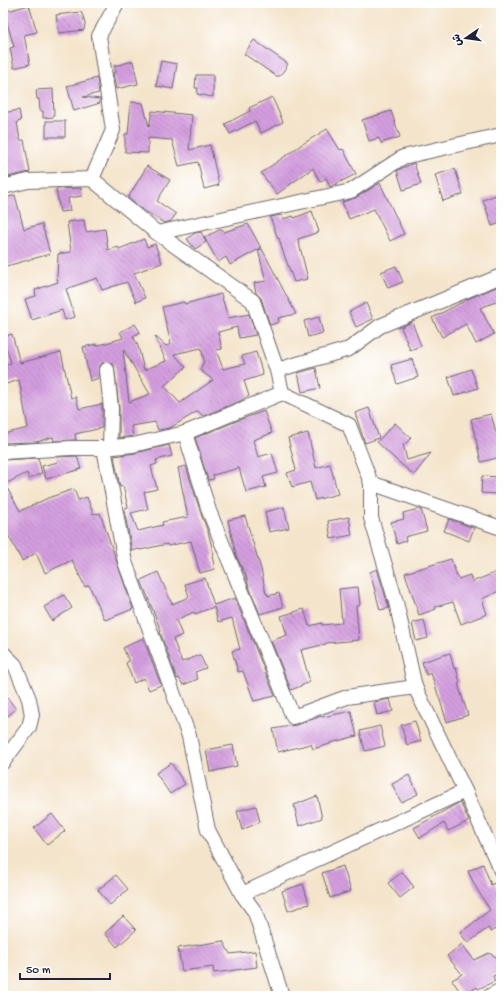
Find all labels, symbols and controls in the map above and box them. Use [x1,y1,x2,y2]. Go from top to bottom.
north arrow [446,18,486,58]
text: ش [451,33,465,47]
scale bar [20,955,110,981]
text: 50 m [26,964,51,978]

